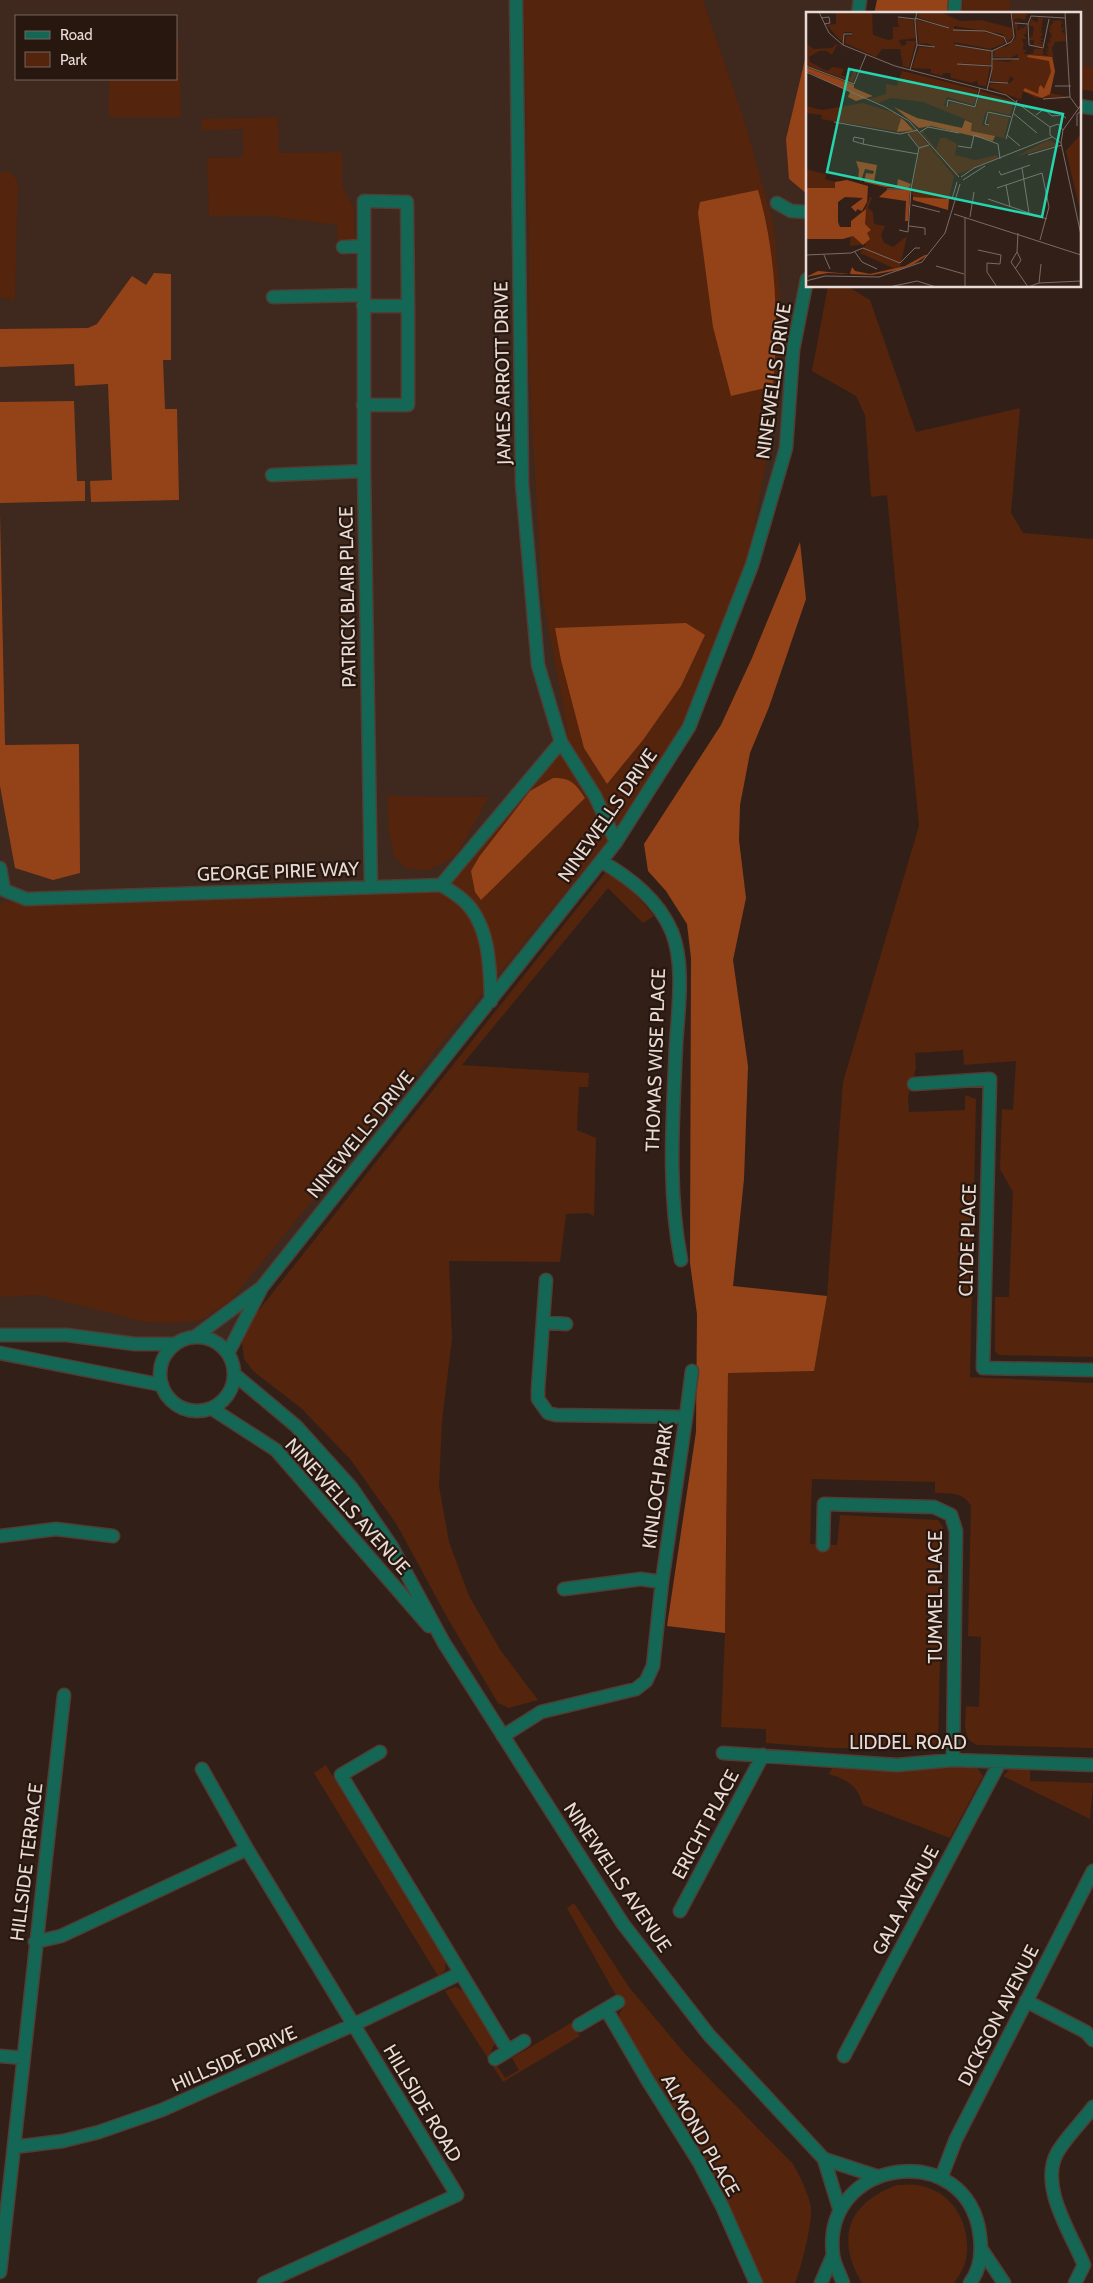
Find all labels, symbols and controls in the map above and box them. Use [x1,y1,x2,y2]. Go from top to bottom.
inset map [806,12,1080,288]
legend [15,15,178,80]
text: Road [60,26,93,44]
text: Park [60,51,87,69]
street label: JAMES ARROTT DRIVE [489,281,516,466]
street label: NINEWELLS DRIVE [751,302,796,461]
street label: PATRICK BLAIR PLACE [334,506,361,688]
street label: NINEWELLS DRIVE [553,744,662,886]
street label: GEORGE PIRIE WAY [197,857,360,886]
street label: THOMAS WISE PLACE [641,968,670,1152]
street label: NINEWELLS DRIVE [302,1066,419,1203]
street label: CLYDE PLACE [954,1183,981,1297]
street label: KINLOCH PARK [637,1422,678,1550]
street label: NINEWELLS AVENUE [280,1433,415,1579]
street label: TUMMEL PLACE [924,1531,947,1663]
street label: LIDDEL ROAD [849,1731,967,1754]
street label: ERICHT PLACE [667,1766,744,1883]
street label: HILLSIDE TERRACE [5,1782,48,1942]
street label: NINEWELLS AVENUE [559,1798,676,1956]
street label: GALA AVENUE [867,1842,944,1959]
street label: DICKSON AVENUE [953,1941,1044,2089]
street label: HILLSIDE DRIVE [168,2021,300,2096]
street label: HILLSIDE ROAD [378,2040,467,2166]
street label: ALMOND PLACE [656,2070,745,2200]

